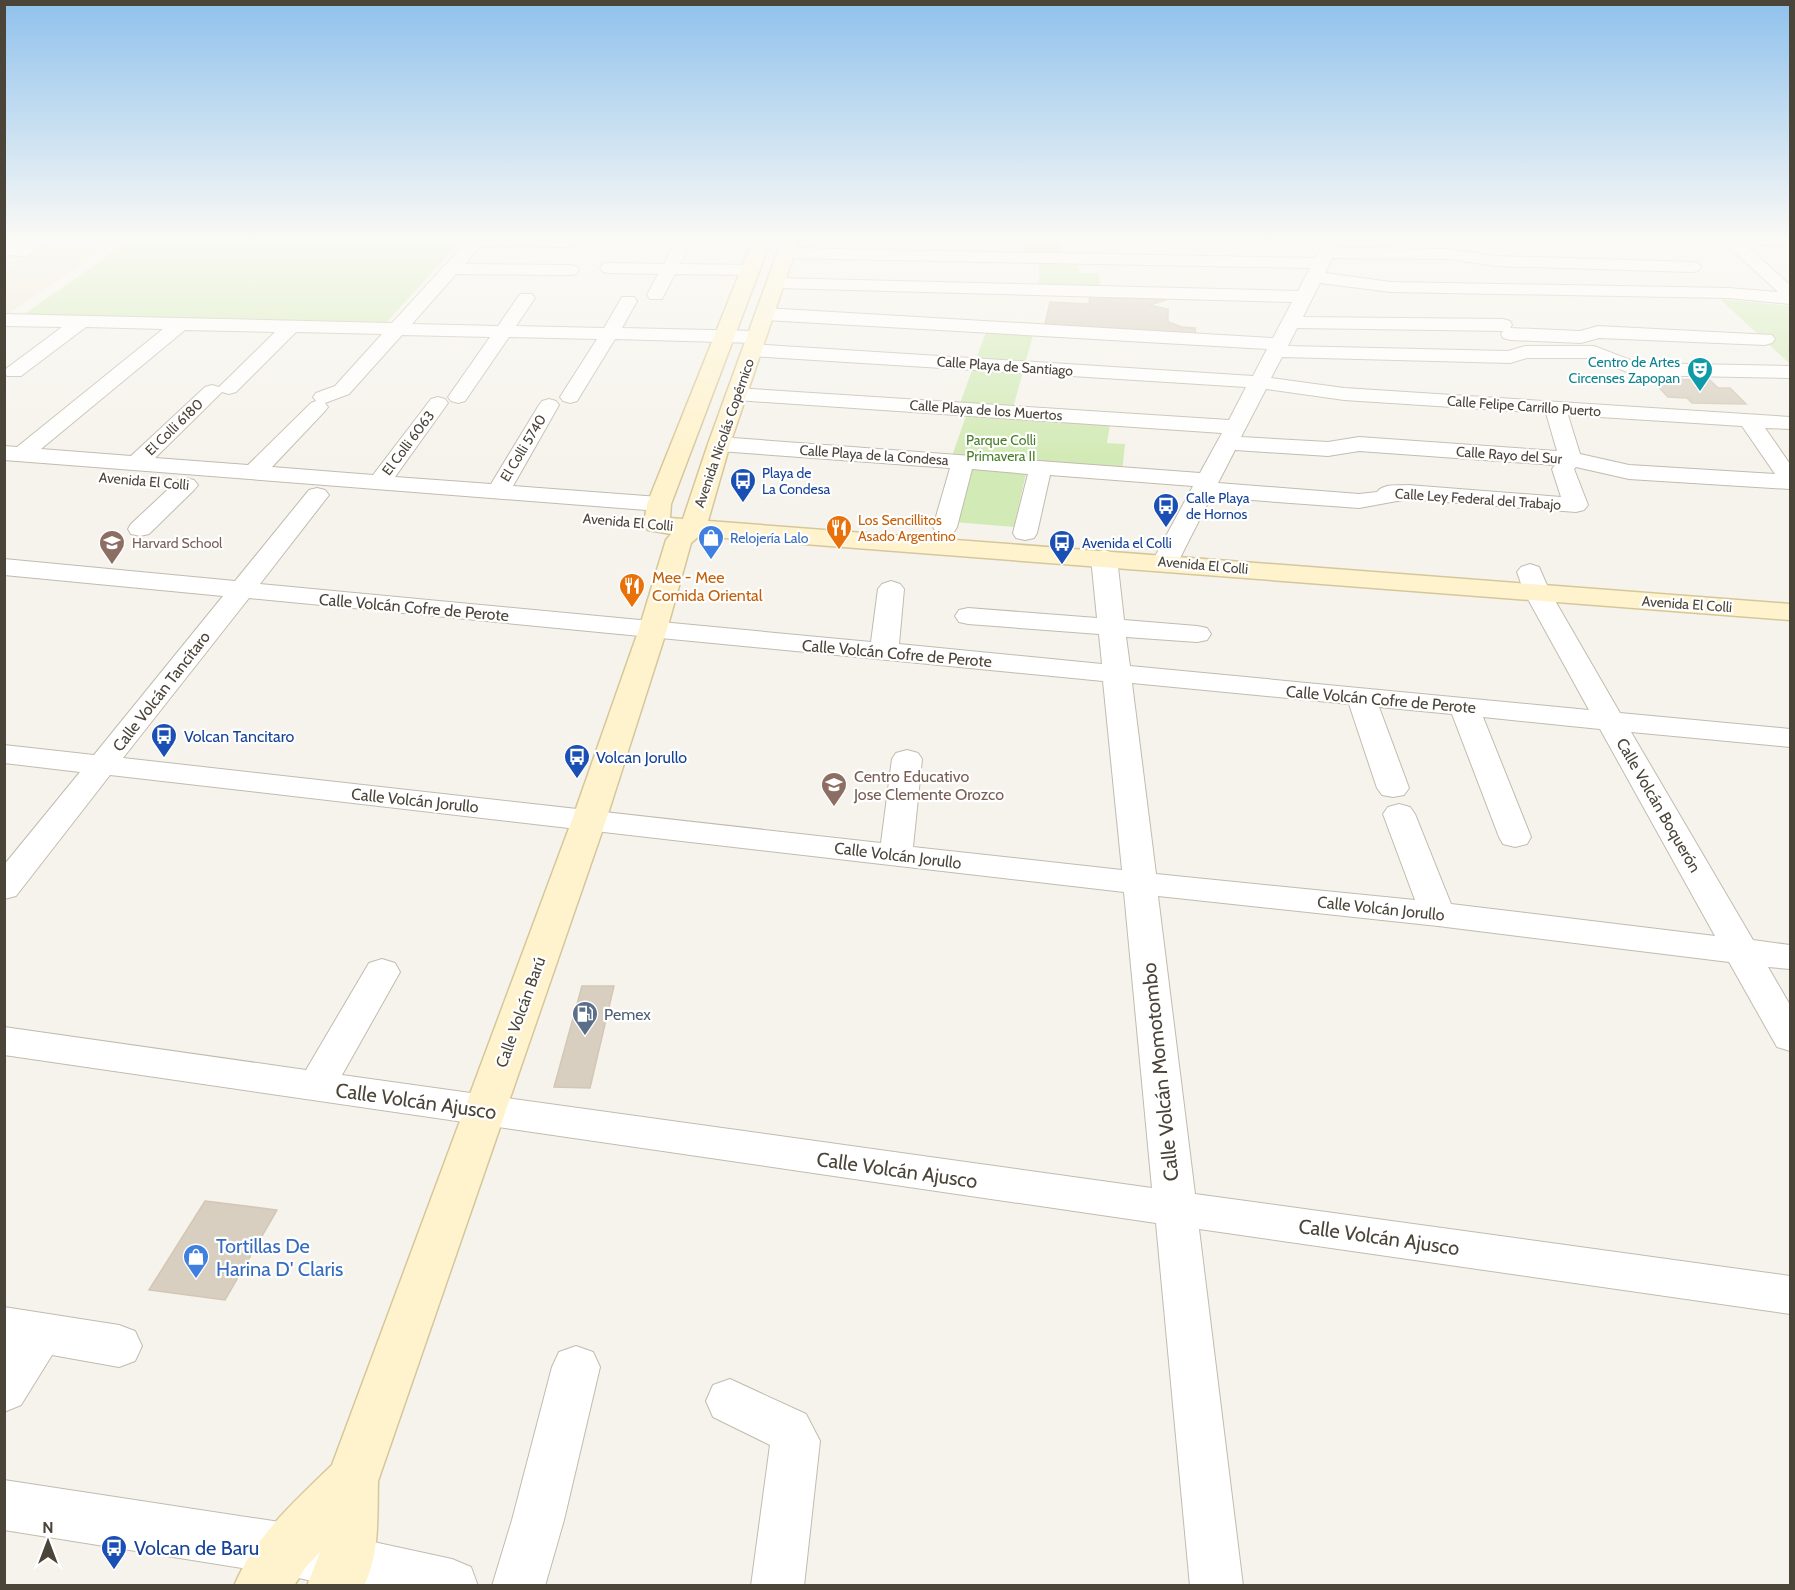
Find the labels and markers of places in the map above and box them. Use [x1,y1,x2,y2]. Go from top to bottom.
place label: Centro de Artes Circenses Zapopan [1568,353,1680,387]
theatre icon: Centro de Artes Circenses Zapopan [1685,355,1715,393]
place label: Playa de La Condesa [762,464,831,498]
bus stop icon: Playa de La Condesa [728,466,758,504]
place label: Calle Playa de Hornos [1186,489,1250,523]
bus stop icon: Calle Playa de Hornos [1151,491,1181,529]
place label: Los Sencillitos Asado Argentino [858,511,956,545]
restaurant icon: Los Sencillitos Asado Argentino [824,513,854,551]
shop icon: Relojería Lalo [696,523,726,561]
school or university icon: Harvard School [97,528,127,566]
bus stop icon: Avenida el Colli [1047,528,1077,566]
place label: Relojería Lalo [730,529,809,547]
place label: Harvard School [132,534,223,552]
place label: Avenida el Colli [1082,534,1172,552]
place label: Mee - Mee Comida Oriental [652,568,763,605]
restaurant icon: Mee - Mee Comida Oriental [617,571,647,609]
bus stop icon: Volcan Tancitaro [149,721,179,759]
place label: Volcan Tancitaro [184,727,295,746]
bus stop icon: Volcan Jorullo [562,742,592,780]
place label: Volcan Jorullo [596,748,687,767]
place label: Centro Educativo Jose Clemente Orozco [853,767,1004,804]
school or university icon: Centro Educativo Jose Clemente Orozco [819,770,849,808]
fuel station icon: Pemex [570,999,600,1037]
place label: Pemex [604,1005,651,1024]
place label: Tortillas De Harina D' Claris [216,1234,343,1281]
shop icon: Tortillas De Harina D' Claris [181,1242,211,1280]
bus stop icon: Volcan de Baru [99,1533,129,1571]
place label: Volcan de Baru [134,1536,259,1560]

